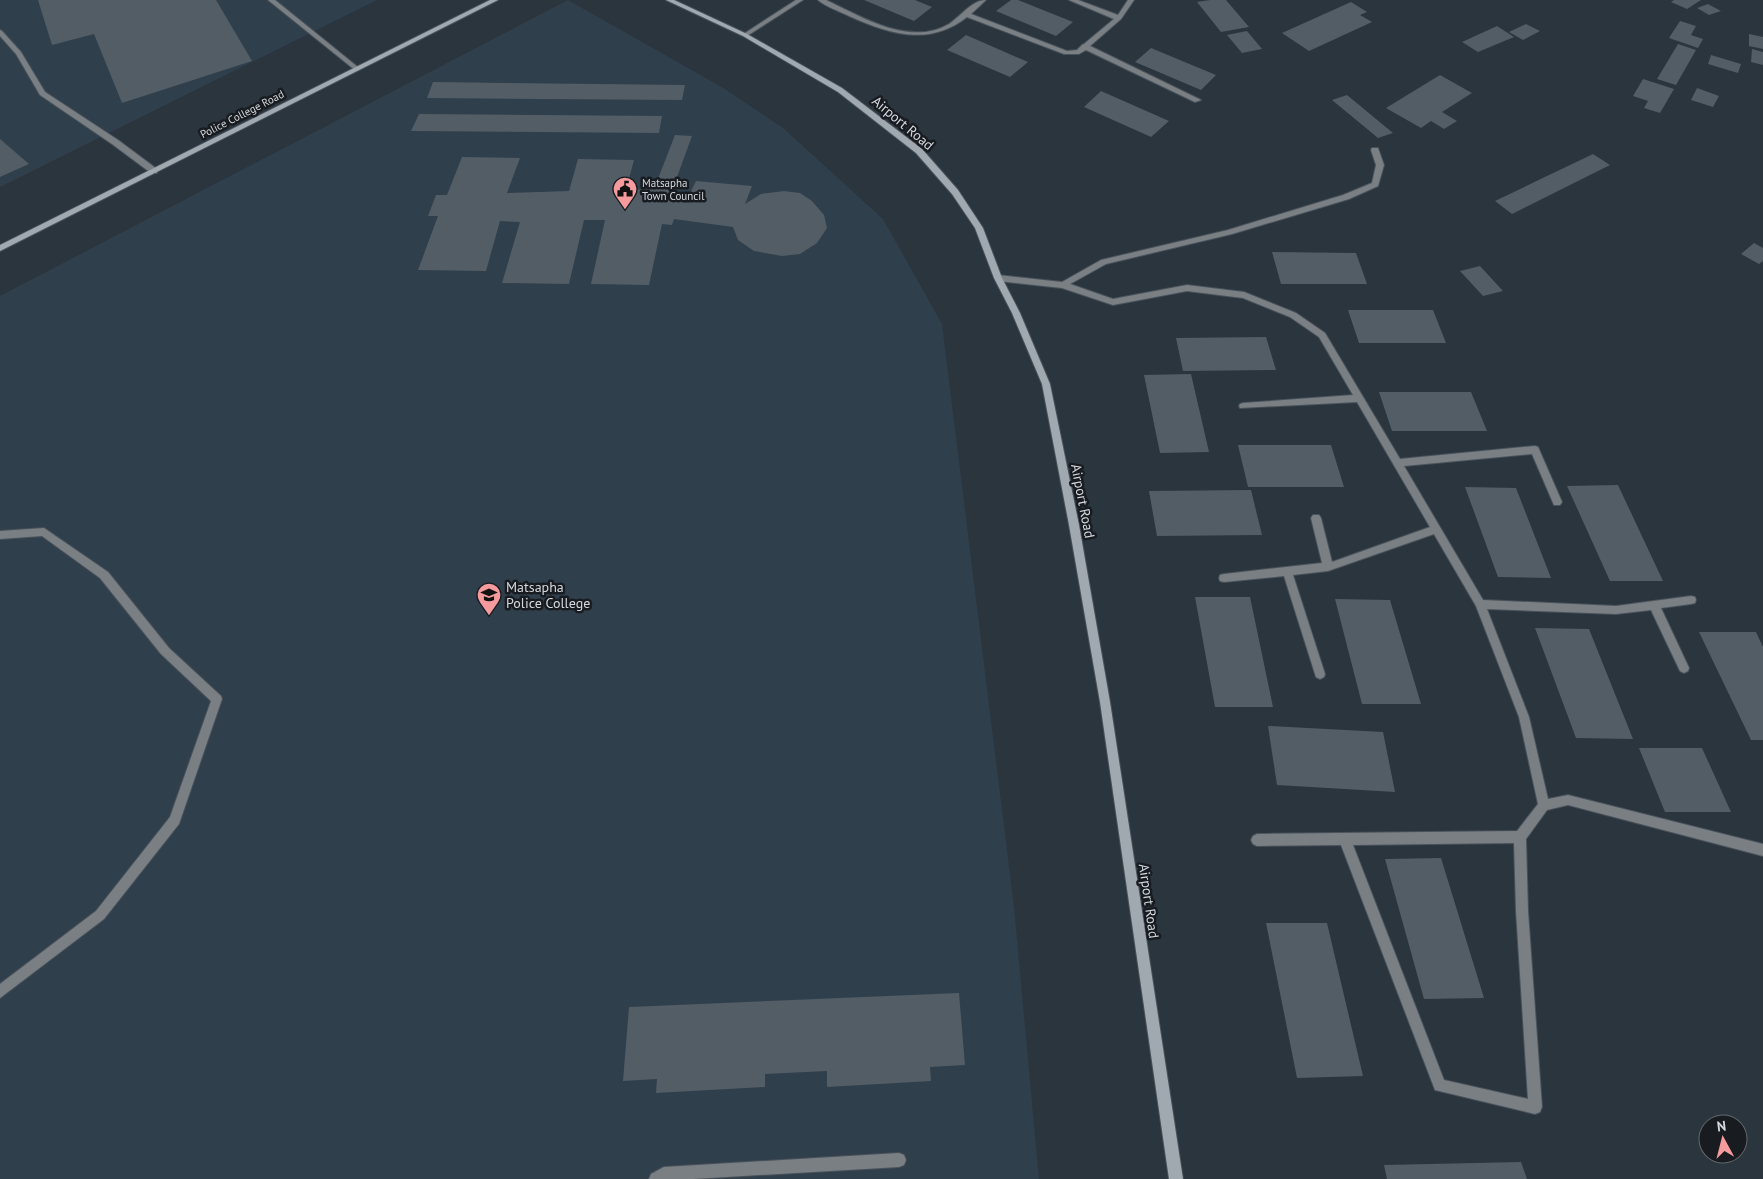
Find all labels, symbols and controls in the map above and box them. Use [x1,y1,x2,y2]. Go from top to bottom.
street label: Police College Road [198,87,286,141]
street label: Airport Road [868,92,938,154]
public building icon: Matsapha Town Council [612,176,638,210]
place label: Matsapha Town Council [642,176,705,203]
street label: Airport Road [1067,462,1099,540]
place label: Matsapha Police College [506,578,590,612]
school or university icon: Matsapha Police College [476,582,502,616]
street label: Airport Road [1135,863,1163,939]
north arrow [1698,1114,1748,1164]
text: N [1716,1117,1727,1136]

